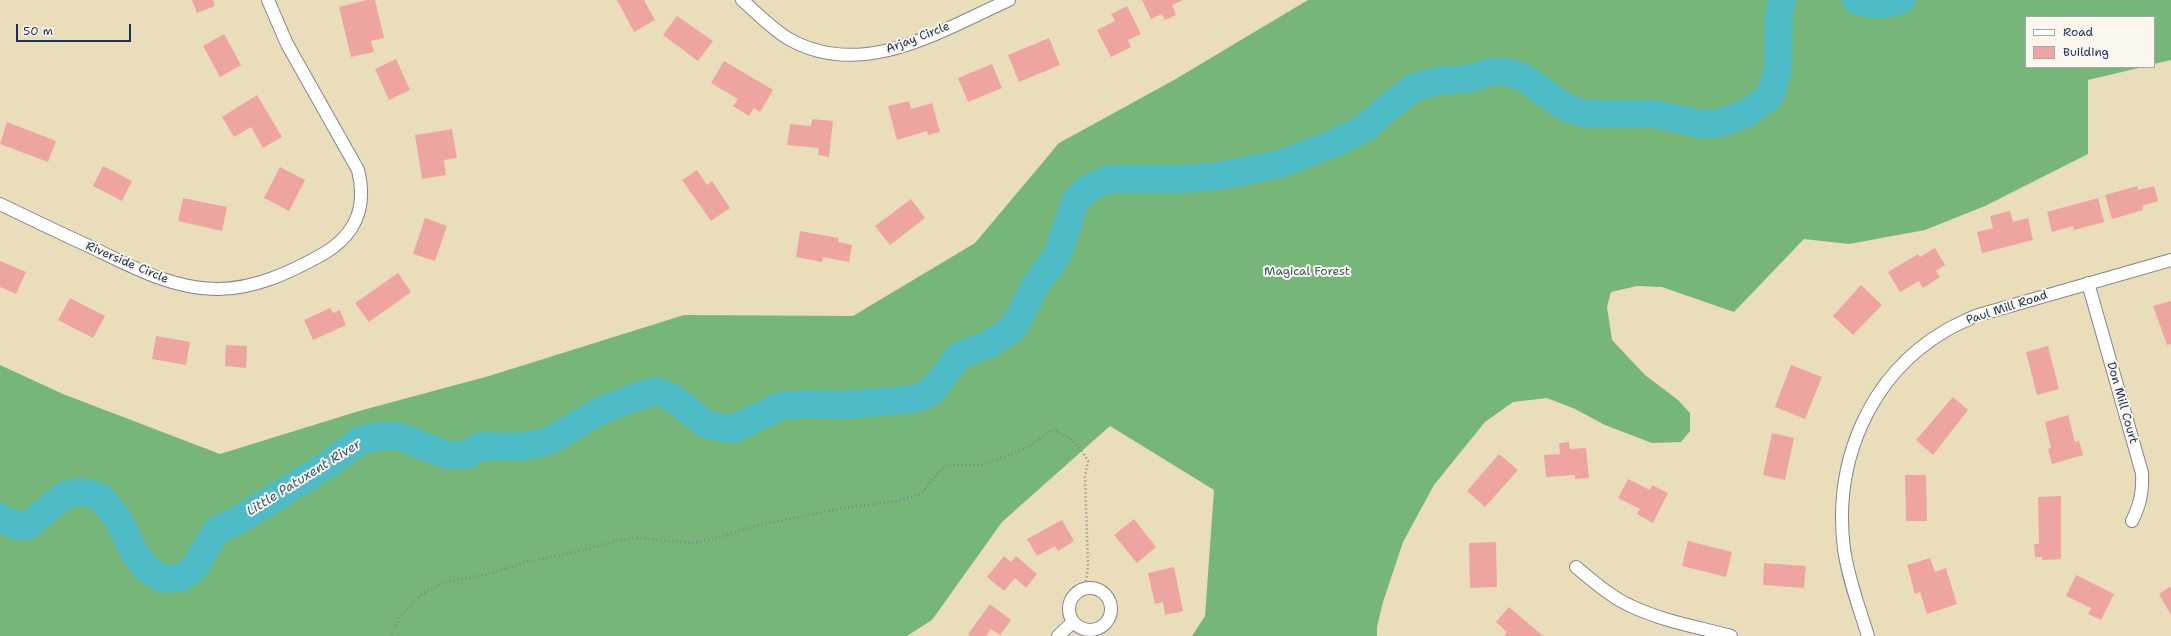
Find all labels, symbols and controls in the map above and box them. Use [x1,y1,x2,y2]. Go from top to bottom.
scale bar [18,16,133,42]
legend [2025,16,2155,68]
street label: Arjay Circle [884,19,952,57]
text: 50 m [23,23,53,39]
text: Road [2063,24,2093,40]
text: Building [2063,44,2109,60]
street label: Riverside Circle [83,239,171,287]
park label: Magical Forest [1264,265,1350,279]
street label: Paul Mill Road [1965,288,2049,328]
street label: Don Mill Court [2103,360,2141,446]
water label: Little Patuxent River [244,437,364,519]

